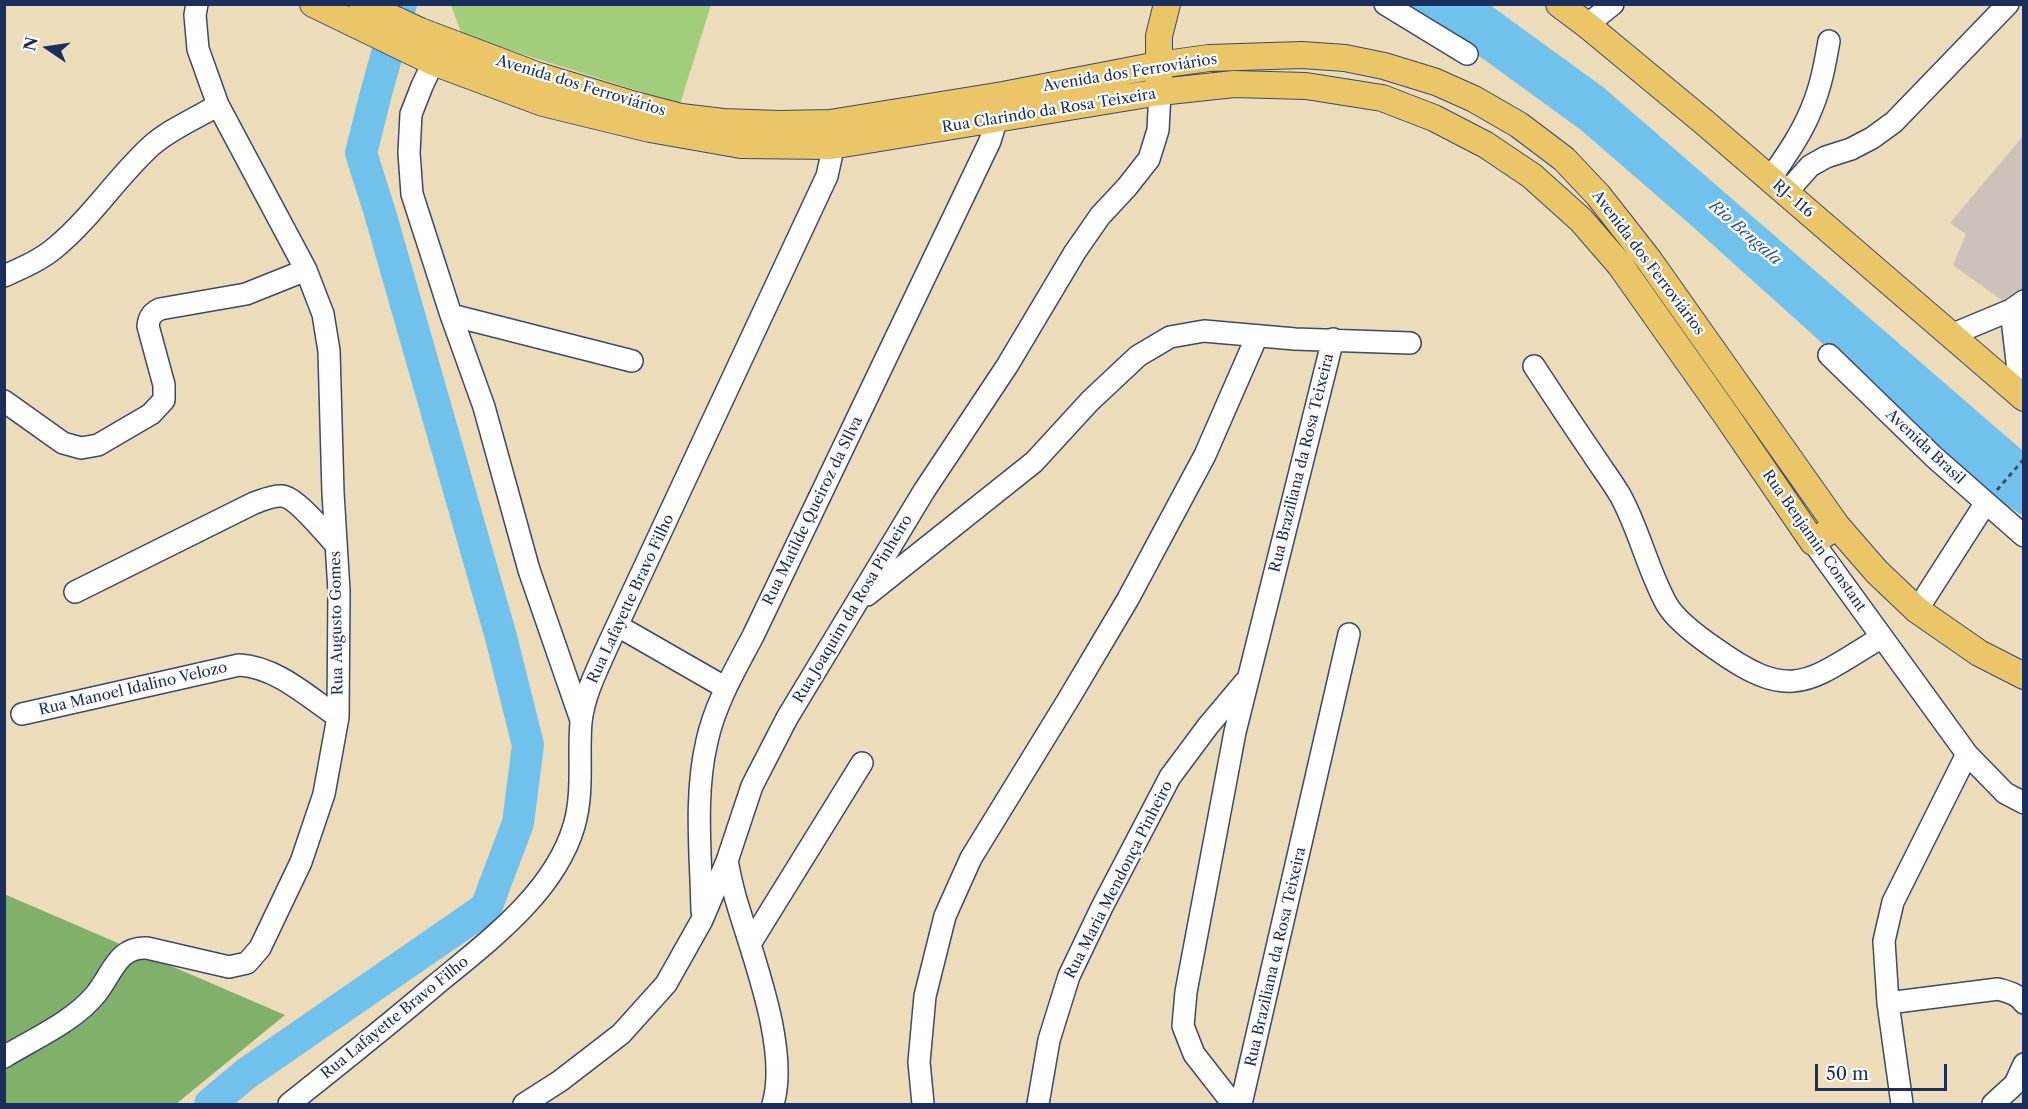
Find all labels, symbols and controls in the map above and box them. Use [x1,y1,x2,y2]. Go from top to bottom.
north arrow [18,18,78,78]
text: N [19,35,42,53]
street label: Avenida dos Ferroviários [1042,50,1218,96]
street label: Avenida dos Ferroviários [494,52,668,120]
street label: Rua Clarindo da Rosa Teixeira [941,85,1157,137]
street label: RJ- 116 [1769,176,1817,222]
street label: Avenida dos Ferroviários [1588,187,1708,339]
water label: Rio Bengala [1705,196,1785,270]
street label: Rua Braziliana da Rosa Teixeira [1266,352,1338,574]
street label: Avenida Brasil [1882,406,1968,488]
street label: Rua Matilde Queiroz da SIlva [759,413,867,609]
street label: Rua Benjamin Constant [1758,467,1870,615]
street label: Rua Lafayette Bravo Filho [584,512,678,686]
street label: Rua Joaquim da Rosa Pinheiro [790,512,916,706]
street label: Rua Augusto Gomes [327,551,347,695]
street label: Rua Manoel Idalino Velozo [37,659,229,719]
street label: Rua Maria Mendonça Pinheiro [1061,778,1177,982]
street label: Rua Braziliana da Rosa Teixeira [1242,845,1310,1069]
street label: Rua Lafayette Bravo Filho [318,953,472,1083]
scale bar [1818,1052,1950,1090]
text: 50 m [1826,1063,1869,1085]

